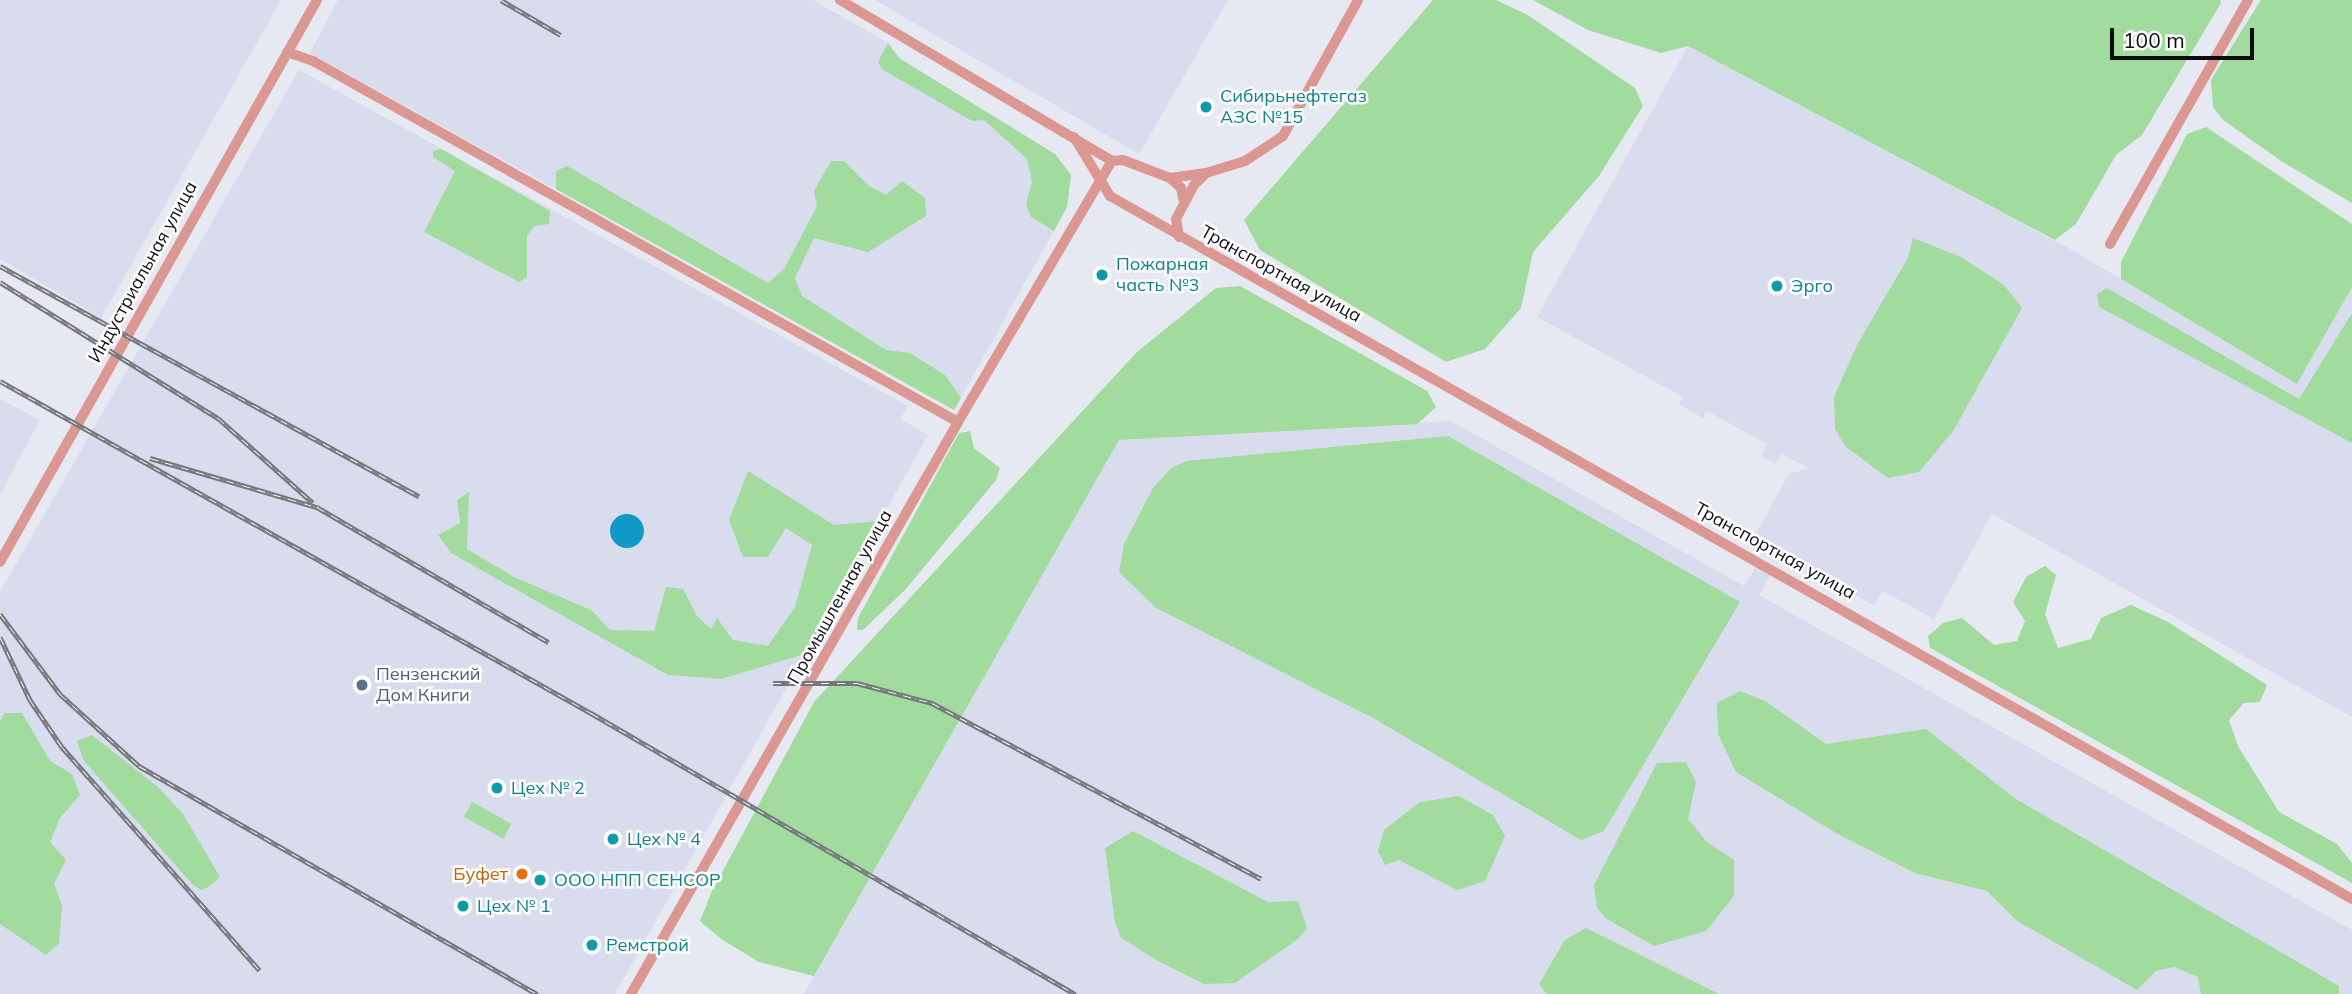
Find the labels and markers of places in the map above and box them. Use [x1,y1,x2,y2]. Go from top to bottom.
place label: Сибирьнефтегаз АЗС №15 [1220,86,1367,128]
marker: Сибирьнефтегаз АЗС №15 [1198,99,1214,115]
place label: Пожарная часть №3 [1116,254,1208,296]
marker: Пожарная часть №3 [1094,267,1110,283]
place label: Эрго [1791,275,1833,297]
marker: Эрго [1769,278,1785,294]
place label: Пензенский Дом Книги [376,664,481,706]
marker: Пензенский Дом Книги [354,677,370,693]
place label: Цех № 2 [511,777,585,799]
marker: Цех № 2 [489,780,505,796]
place label: Цех № 4 [627,828,701,850]
marker: Цех № 4 [605,831,621,847]
place label: Буфет [453,863,508,885]
marker: Буфет [514,866,530,882]
place label: ООО НПП СЕНСОР [554,869,721,891]
marker: ООО НПП СЕНСОР [532,872,548,888]
place label: Цех № 1 [477,895,551,917]
marker: Цех № 1 [455,898,471,914]
place label: Ремстрой [606,934,689,956]
marker: Ремстрой [584,937,600,953]

